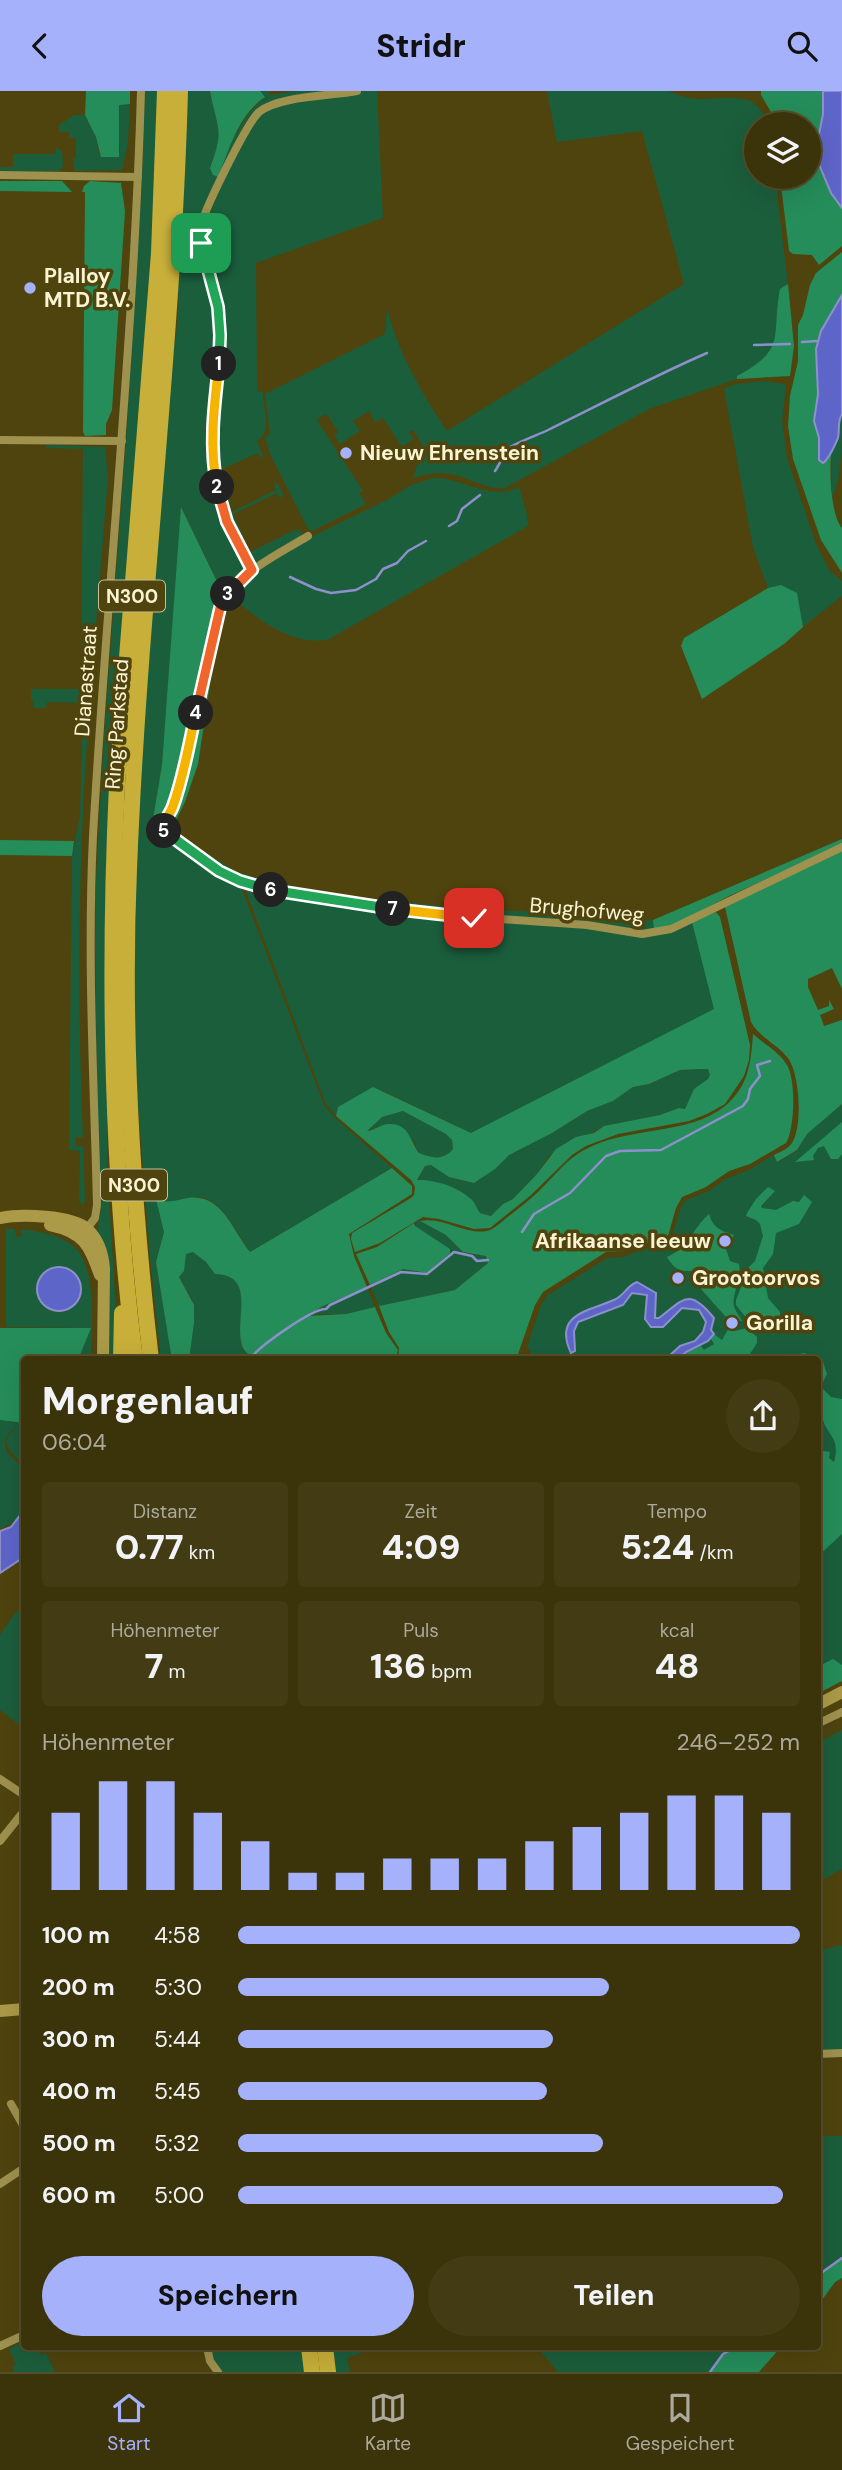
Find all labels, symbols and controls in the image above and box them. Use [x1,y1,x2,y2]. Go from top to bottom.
text: Stridr [376,25,466,67]
icon: back [21,27,59,65]
icon: search [783,27,821,65]
map controls [744,112,821,189]
button: layers [744,112,821,189]
pin [171,213,231,273]
icon: arrive [182,224,220,262]
place label: Plalloy MTD B.V. [44,262,130,314]
marker: Plalloy MTD B.V. [22,280,38,296]
pin: 1 [202,347,236,381]
text: 1 [215,351,222,376]
place label: Nieuw Ehrenstein [360,439,539,467]
marker: Nieuw Ehrenstein [338,445,354,461]
pin: 2 [200,469,234,505]
text: 2 [211,474,222,499]
pin: 3 [210,577,246,611]
road number: N300 [99,581,165,611]
text: 3 [222,581,233,606]
street label: Dianastraat [68,625,104,737]
street label: Ring Parkstad [98,658,136,790]
pin: 4 [178,695,214,731]
text: 4 [189,700,202,725]
pin: 5 [146,813,182,849]
text: 5 [158,818,169,843]
pin: 6 [254,873,288,907]
text: 6 [264,877,277,902]
pin [444,888,504,948]
pin: 7 [376,891,410,927]
street label: Brughofweg [528,891,646,929]
text: 7 [387,896,398,921]
icon: check [455,899,493,937]
road number: N300 [101,1169,167,1201]
place label: Afrikaanse leeuw [535,1227,711,1255]
marker: Afrikaanse leeuw [717,1233,733,1249]
place label: Grootoorvos [692,1264,820,1292]
marker: Grootoorvos [670,1270,686,1286]
place label: Gorilla [746,1309,813,1337]
marker: Gorilla [724,1315,740,1331]
text: Morgenlauf [42,1376,253,1426]
button: share [726,1379,800,1453]
text: 06:04 [42,1427,107,1457]
text: Distanz [133,1499,197,1524]
text: Zeit [404,1499,438,1524]
text: Tempo [647,1499,707,1524]
text: 0.77 [115,1524,184,1570]
text: 4:09 [382,1524,460,1570]
text: 5:24 [621,1524,694,1570]
text: km [184,1540,215,1565]
text: /km [694,1540,733,1565]
text: Höhenmeter [110,1618,220,1643]
text: Puls [403,1618,439,1643]
text: kcal [660,1618,694,1643]
text: 7 [145,1643,163,1689]
text: 136 [370,1643,426,1689]
text: 48 [654,1643,700,1689]
text: m [163,1659,185,1684]
text: bpm [426,1659,472,1684]
text: Höhenmeter [42,1727,174,1757]
text: 246–252 m [677,1727,800,1757]
text: 100 m [42,1920,110,1950]
text: 4:58 [154,1920,201,1950]
text: 200 m [42,1972,115,2002]
text: 5:30 [154,1972,202,2002]
text: 300 m [42,2024,115,2054]
text: 5:44 [154,2024,201,2054]
text: 400 m [42,2076,116,2106]
text: 5:45 [154,2076,201,2106]
text: 500 m [42,2128,116,2158]
text: 5:32 [154,2128,200,2158]
text: 600 m [42,2180,116,2210]
text: 5:00 [154,2180,204,2210]
button: Speichern [42,2256,414,2336]
button: Teilen [428,2256,800,2336]
tab: Start [107,2389,151,2456]
tab: Karte [365,2389,411,2456]
tab: Gespeichert [626,2389,735,2456]

